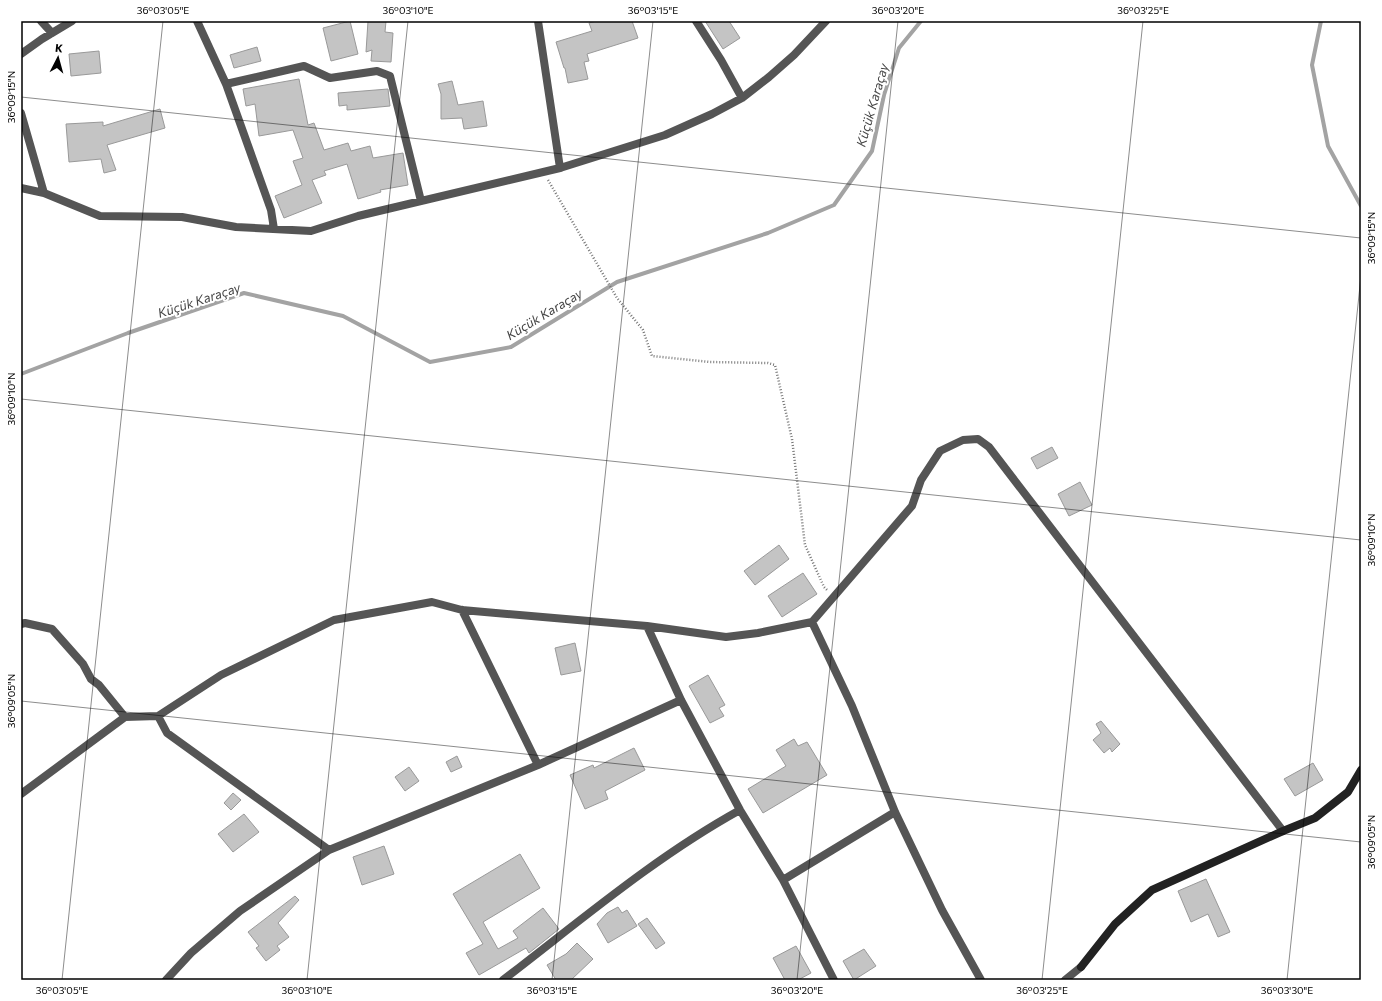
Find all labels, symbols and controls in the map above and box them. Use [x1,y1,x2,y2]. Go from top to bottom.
text: 36°03'05"E [137,4,189,16]
text: 36°03'10"E [382,4,434,16]
text: 36°03'15"E [628,4,678,16]
text: 36°03'20"E [872,4,924,16]
text: 36°03'25"E [1117,4,1169,16]
north arrow [38,38,78,78]
text: K [55,41,64,54]
water label: Küçük Karaçay [852,60,892,149]
text: 36°09'15"N [5,71,17,123]
text: 36°09'15"N [1365,212,1377,264]
water label: Küçük Karaçay [156,279,244,321]
water label: Küçük Karaçay [503,284,586,343]
text: 36°09'10"N [5,372,17,426]
text: 36°09'10"N [1365,513,1377,567]
text: 36°09'05"N [5,674,17,728]
text: 36°09'05"N [1365,815,1377,869]
text: 36°03'05"E [36,984,88,996]
text: 36°03'10"E [281,984,333,996]
text: 36°03'15"E [527,984,577,996]
text: 36°03'20"E [771,984,823,996]
text: 36°03'25"E [1016,984,1068,996]
text: 36°03'30"E [1261,984,1313,996]

